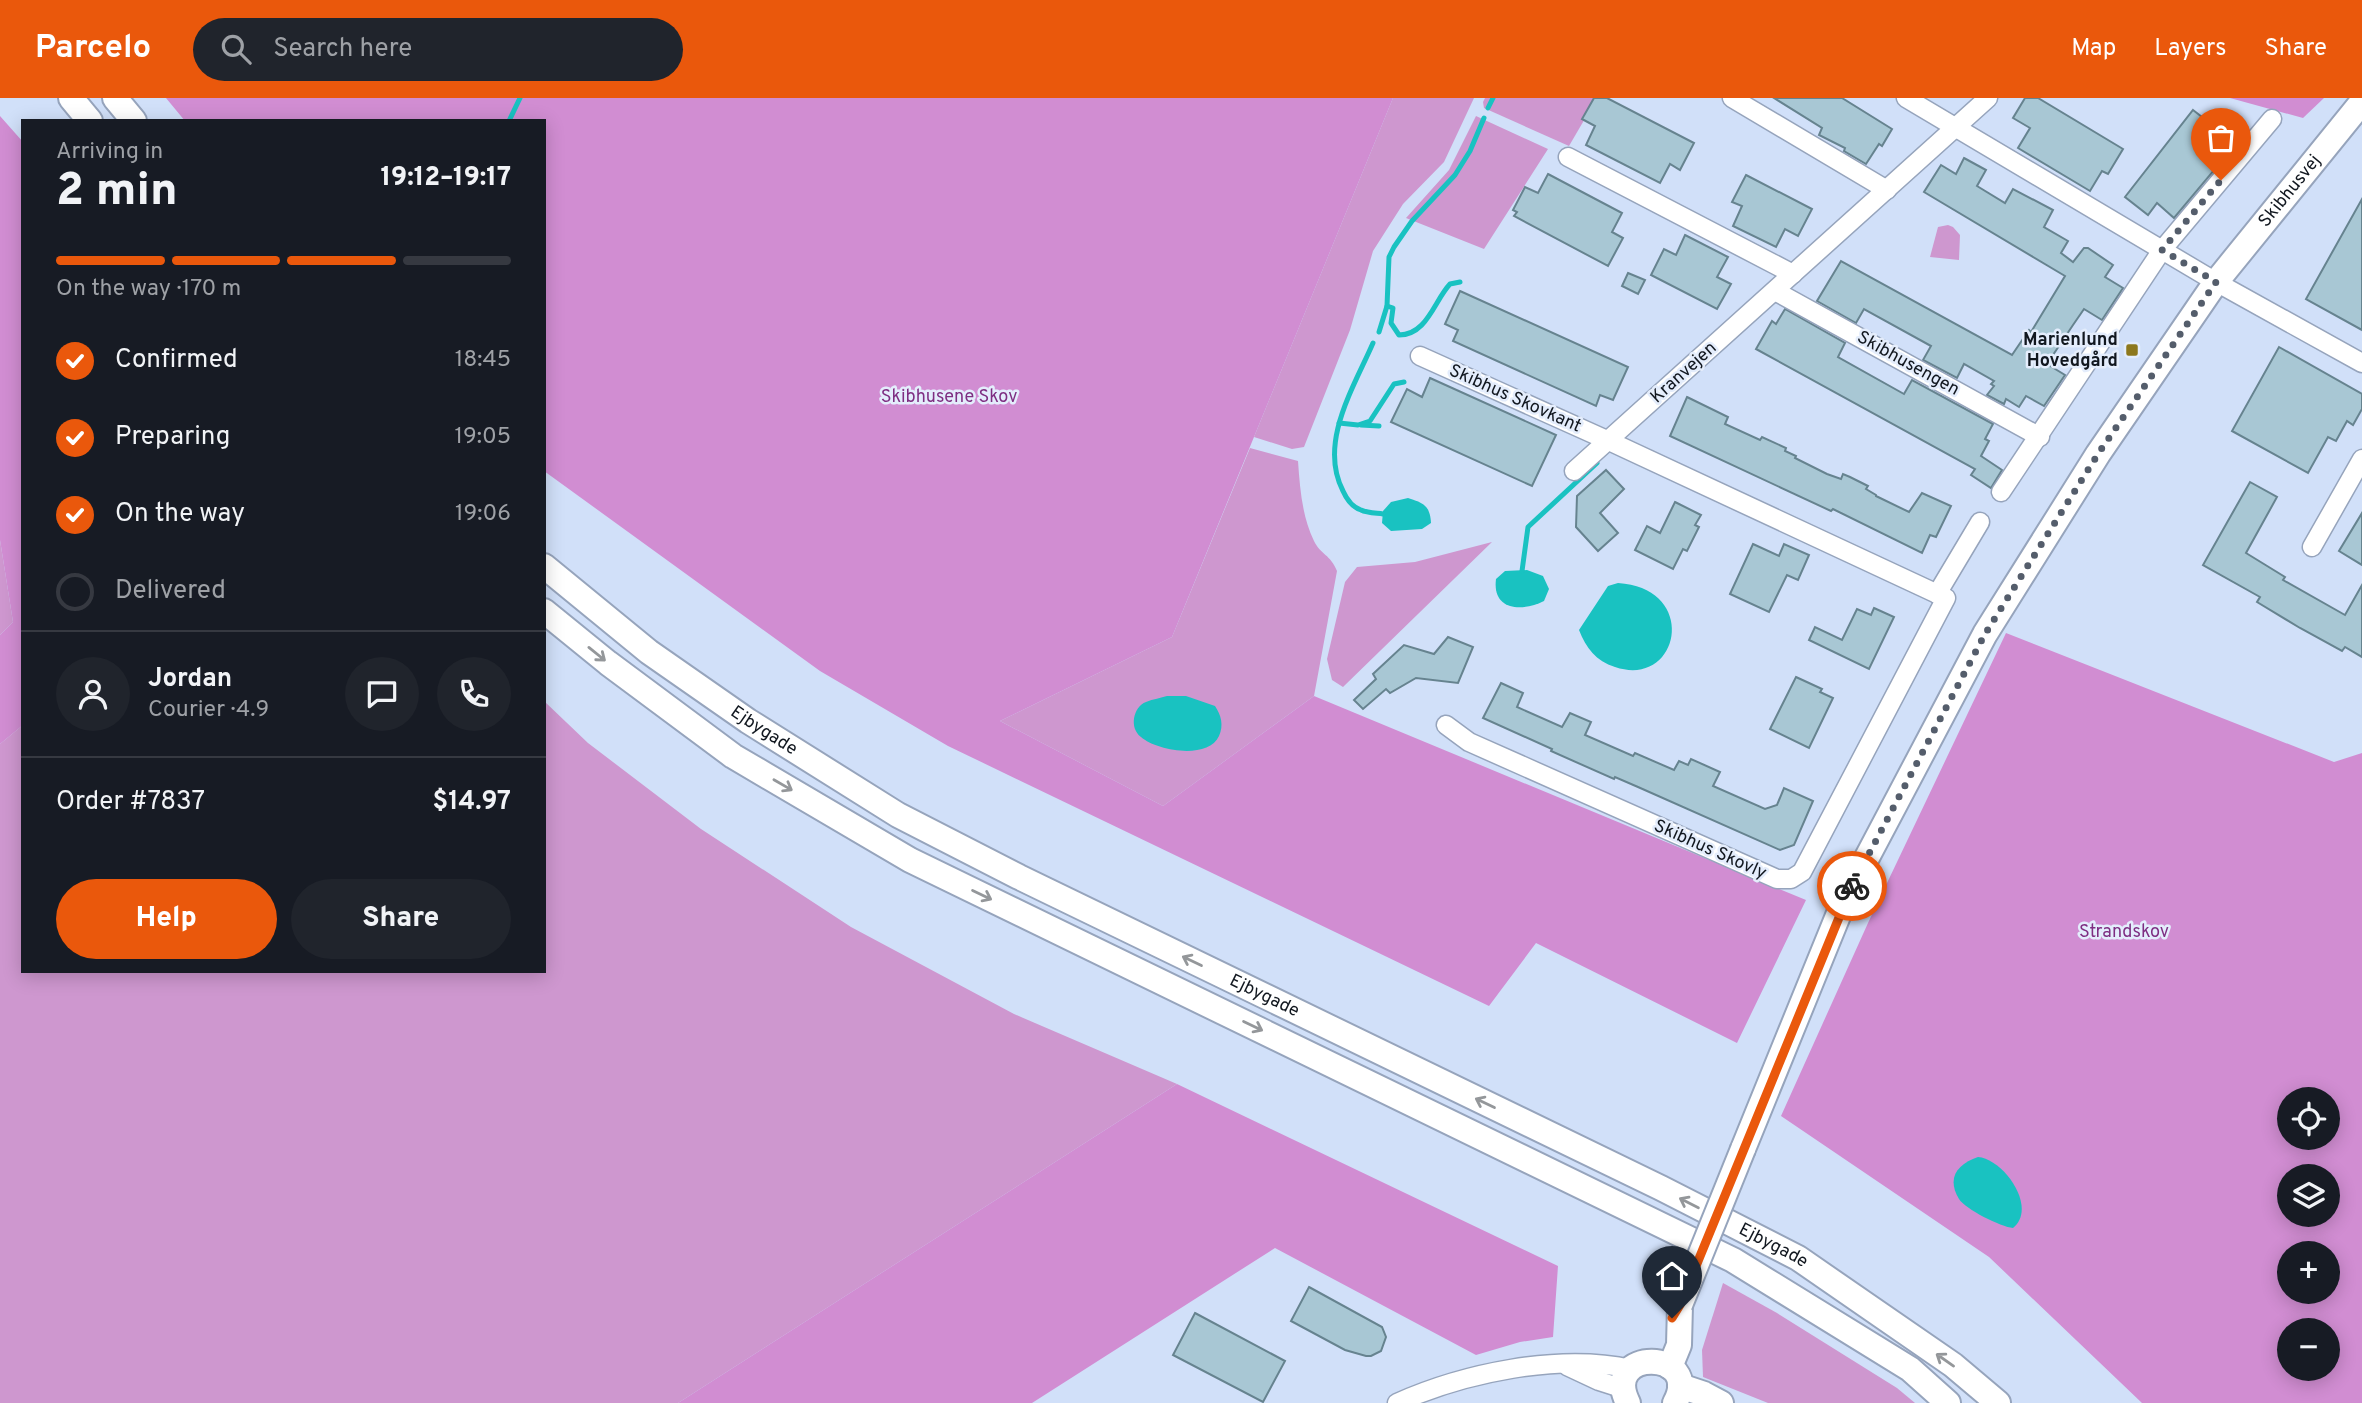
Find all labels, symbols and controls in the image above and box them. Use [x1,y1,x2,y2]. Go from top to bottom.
search box [193,18,683,81]
text: Parcelo [35,28,151,70]
icon: search [217,30,255,68]
text: Search here [273,33,412,66]
text: Map [2071,34,2116,64]
text: Layers [2154,34,2226,64]
text: Share [2264,34,2327,64]
pin [2191,108,2251,180]
icon: bag [2202,119,2240,157]
text: Arriving in [56,138,163,167]
street label: Skibhusvej [2254,150,2326,232]
text: 19:12–19:17 [380,162,511,195]
text: 2 min [56,163,178,222]
text: On the way · 170 m [56,275,241,304]
street label: Skibhusengen [1853,326,1963,402]
place label: Marienlund Hovedgård [2023,329,2118,373]
street label: Kranvejen [1646,337,1722,409]
icon: check [56,342,94,380]
marker: Marienlund Hovedgård [2124,342,2140,358]
text: Confirmed [115,344,238,377]
text: 18:45 [455,346,511,375]
street label: Skibhus Skovkant [1445,360,1585,438]
park label: Skibhusene Skov [881,386,1017,409]
icon: check [56,419,94,457]
text: Preparing [115,421,230,454]
text: 19:05 [454,423,511,452]
icon: check [56,496,94,534]
text: On the way [115,498,245,531]
text: 19:06 [455,500,511,529]
text: Delivered [115,575,226,608]
one-way arrow [588,646,606,662]
button: person [56,657,130,731]
button: chat [345,657,419,731]
button: phone [437,657,511,731]
text: Jordan [148,663,232,696]
text: Courier · 4.9 [148,696,269,725]
street label: Ejbygade [726,701,802,761]
one-way arrow [772,778,792,792]
text: Order #7837 [56,786,205,819]
text: $14.97 [432,786,511,819]
street label: Skibhus Skovly [1650,815,1770,885]
courier [1817,851,1887,921]
icon: bike [1833,867,1871,905]
button: Help [56,879,277,959]
button: Share [291,879,511,959]
one-way arrow [971,888,992,902]
park label: Strandskov [2079,921,2169,944]
one-way arrow [1182,954,1203,967]
street label: Ejbygade [1226,969,1303,1023]
one-way arrow [1242,1020,1263,1034]
map controls [2277,1087,2340,1381]
button: locate [2277,1087,2340,1150]
one-way arrow [1475,1095,1496,1109]
button: layers [2277,1164,2340,1227]
one-way arrow [1679,1195,1700,1209]
street label: Ejbygade [1735,1218,1813,1273]
button: + [2277,1241,2340,1304]
pin [1642,1246,1702,1318]
icon: home [1653,1257,1691,1295]
button: − [2277,1318,2340,1381]
one-way arrow [1936,1352,1955,1367]

